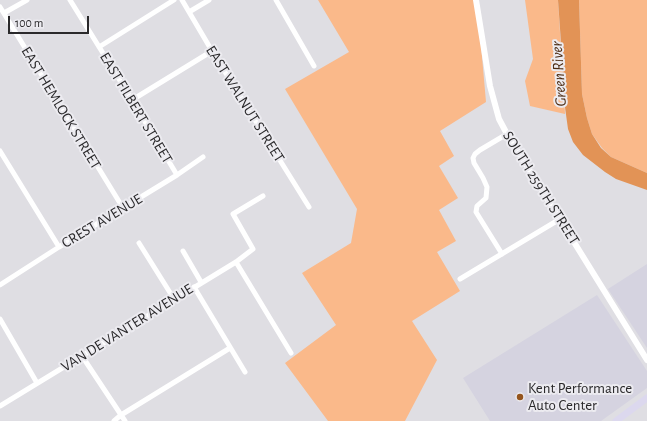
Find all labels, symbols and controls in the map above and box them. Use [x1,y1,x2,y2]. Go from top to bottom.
scale bar [10,8,91,34]
text: 100 m [15,17,43,29]
water label: Green River [547,41,571,107]
street label: EAST WALNUT STREET [202,42,288,166]
street label: EAST HEMLOCK STREET [17,43,105,173]
street label: EAST FILBERT STREET [96,49,176,167]
street label: SOUTH 259TH STREET [499,128,583,248]
street label: CREST AVENUE [58,190,146,252]
street label: VAN DE VANTER AVENUE [58,280,196,376]
place label: Kent Performance Auto Center [528,379,632,414]
marker: Kent Performance Auto Center [515,392,525,402]

